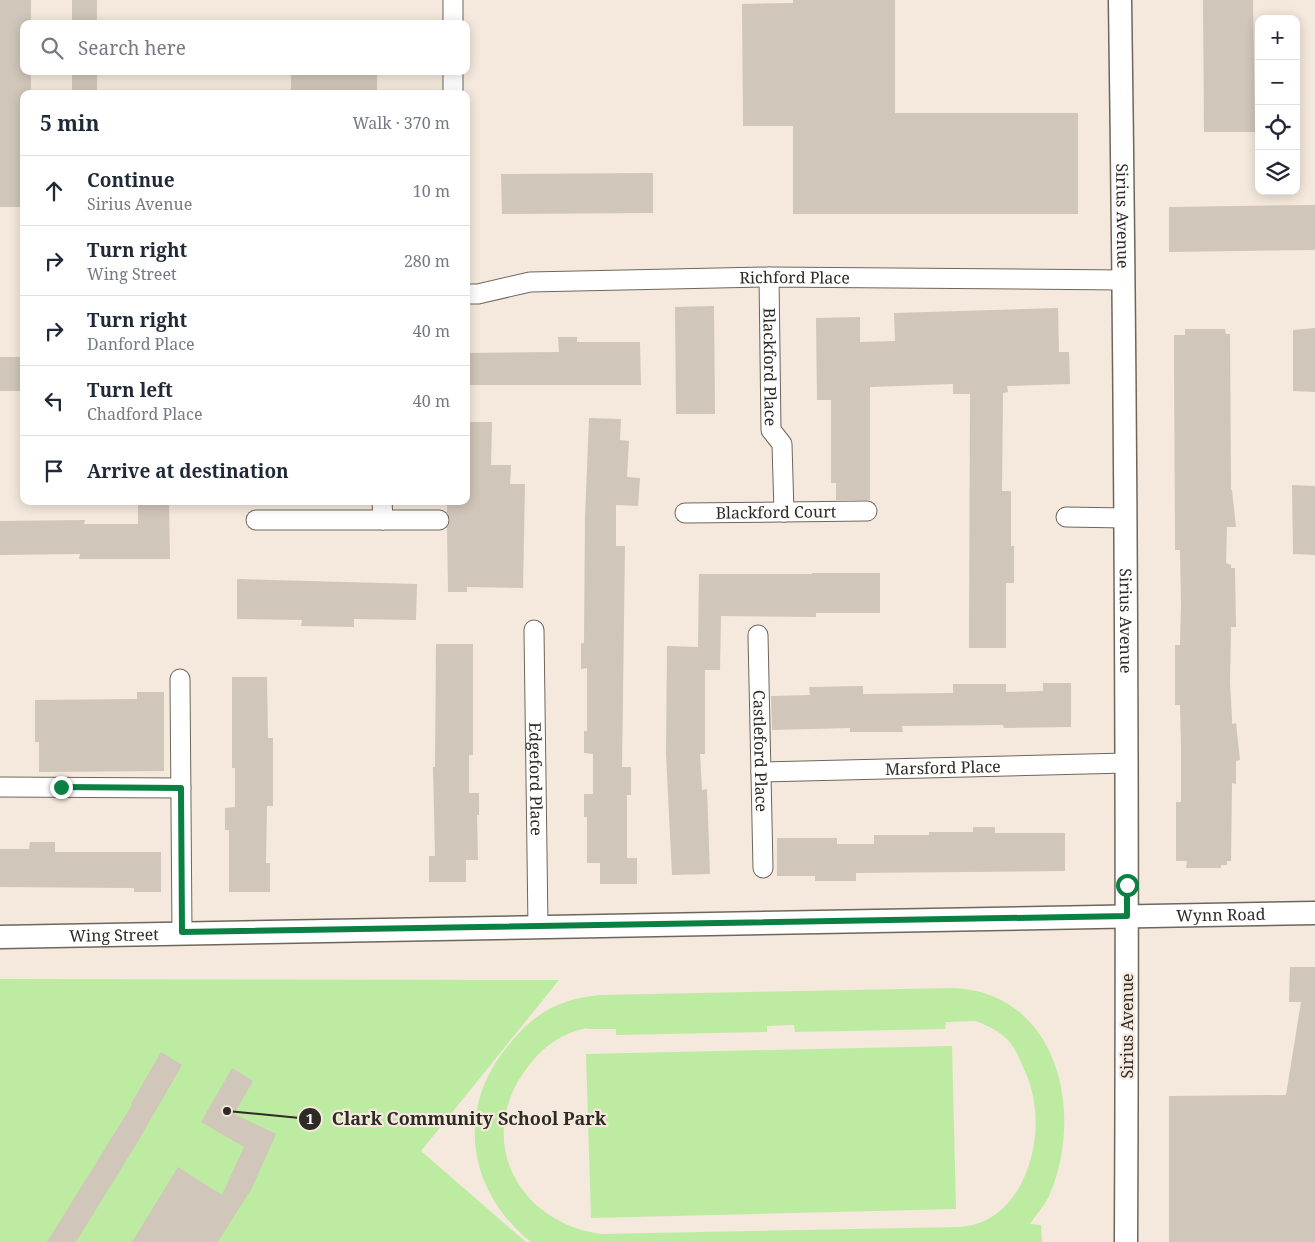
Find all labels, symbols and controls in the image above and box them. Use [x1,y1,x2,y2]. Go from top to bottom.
map controls [1255,15,1300,195]
button: + [1255,15,1300,60]
search box [20,20,470,75]
icon: search [38,34,66,62]
text: Search here [78,35,186,61]
button: − [1255,60,1300,105]
button: locate [1255,105,1300,150]
text: 5 min [40,109,99,137]
text: Walk · 370 m [353,112,450,134]
button: layers [1255,150,1300,195]
street label: Sirius Avenue [1111,163,1134,269]
text: Continue [87,167,175,193]
icon: ahead [40,177,68,205]
text: 10 m [413,180,450,202]
text: Sirius Avenue [87,193,192,215]
text: Turn right [87,237,187,263]
icon: right [40,247,68,275]
text: 280 m [404,250,450,272]
text: Wing Street [87,263,177,285]
street label: Richford Place [739,266,850,289]
text: Turn right [87,307,187,333]
street label: Blackford Place [758,308,782,426]
icon: right [40,317,68,345]
text: 40 m [413,320,450,342]
text: Danford Place [87,333,195,355]
text: Turn left [87,377,173,403]
icon: left [40,387,68,415]
text: 40 m [413,390,450,412]
text: Chadford Place [87,403,203,425]
icon: arrive [40,457,68,485]
text: Arrive at destination [87,458,289,484]
street label: Blackford Court [715,500,837,524]
street label: Sirius Avenue [1115,568,1137,674]
street label: Castleford Place [748,690,773,812]
street label: Edgeford Place [524,722,548,836]
street label: Marsford Place [885,755,1001,780]
route end [50,776,73,799]
route start [1116,874,1139,897]
street label: Wynn Road [1176,903,1266,927]
street label: Wing Street [69,923,159,947]
street label: Sirius Avenue [1116,973,1138,1079]
callout: Clark Community School Park [297,1102,616,1135]
text: Clark Community School Park [332,1106,607,1130]
text: 1 [306,1108,314,1128]

